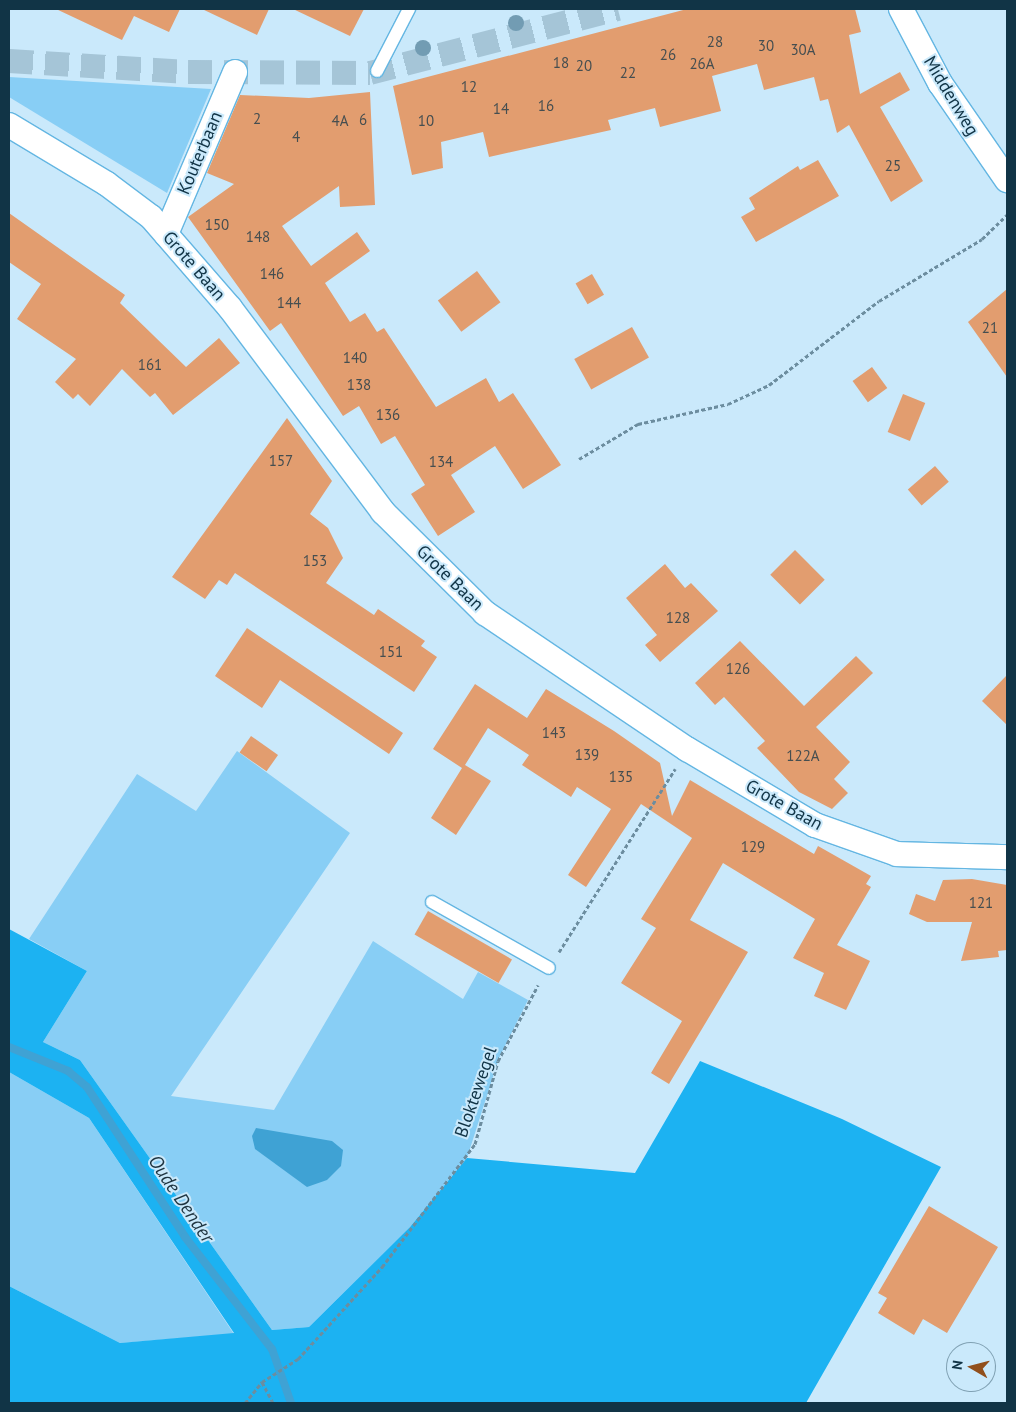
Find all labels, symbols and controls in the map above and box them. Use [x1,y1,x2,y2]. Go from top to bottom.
house number: 28 [707,33,723,51]
house number: 30 [758,37,774,55]
house number: 30A [790,41,816,59]
house number: 26 [660,46,676,64]
street label: Middenweg [919,52,983,140]
house number: 18 [553,54,569,72]
house number: 26A [689,55,715,73]
house number: 20 [576,57,592,75]
house number: 22 [620,64,636,82]
house number: 12 [461,78,477,96]
house number: 16 [538,97,554,115]
house number: 14 [493,100,509,118]
street label: Kouterbaan [173,108,227,198]
house number: 2 [253,110,261,128]
house number: 6 [359,111,367,129]
house number: 4A [332,112,348,130]
house number: 10 [418,112,434,130]
house number: 4 [292,128,300,146]
house number: 25 [885,157,901,175]
house number: 150 [205,216,229,234]
street label: Grote Baan [158,227,230,305]
house number: 148 [246,228,270,246]
house number: 146 [260,265,284,283]
house number: 144 [277,294,301,312]
house number: 21 [982,319,998,337]
house number: 140 [343,349,367,367]
house number: 161 [138,356,162,374]
house number: 138 [347,376,371,394]
house number: 136 [376,406,400,424]
house number: 157 [269,452,293,470]
house number: 134 [429,453,453,471]
street label: Grote Baan [412,541,488,615]
house number: 153 [303,552,327,570]
house number: 128 [666,609,690,627]
house number: 151 [379,643,403,661]
house number: 126 [726,660,750,678]
house number: 143 [542,724,566,742]
house number: 139 [575,746,599,764]
house number: 122A [786,747,820,765]
house number: 135 [609,768,633,786]
street label: Grote Baan [742,775,826,835]
house number: 129 [741,838,765,856]
house number: 121 [969,894,993,912]
street label: Bloktewegel [450,1044,502,1140]
water label: Oude Dender [143,1151,219,1247]
north arrow [946,1342,996,1392]
text: N [948,1359,967,1371]

